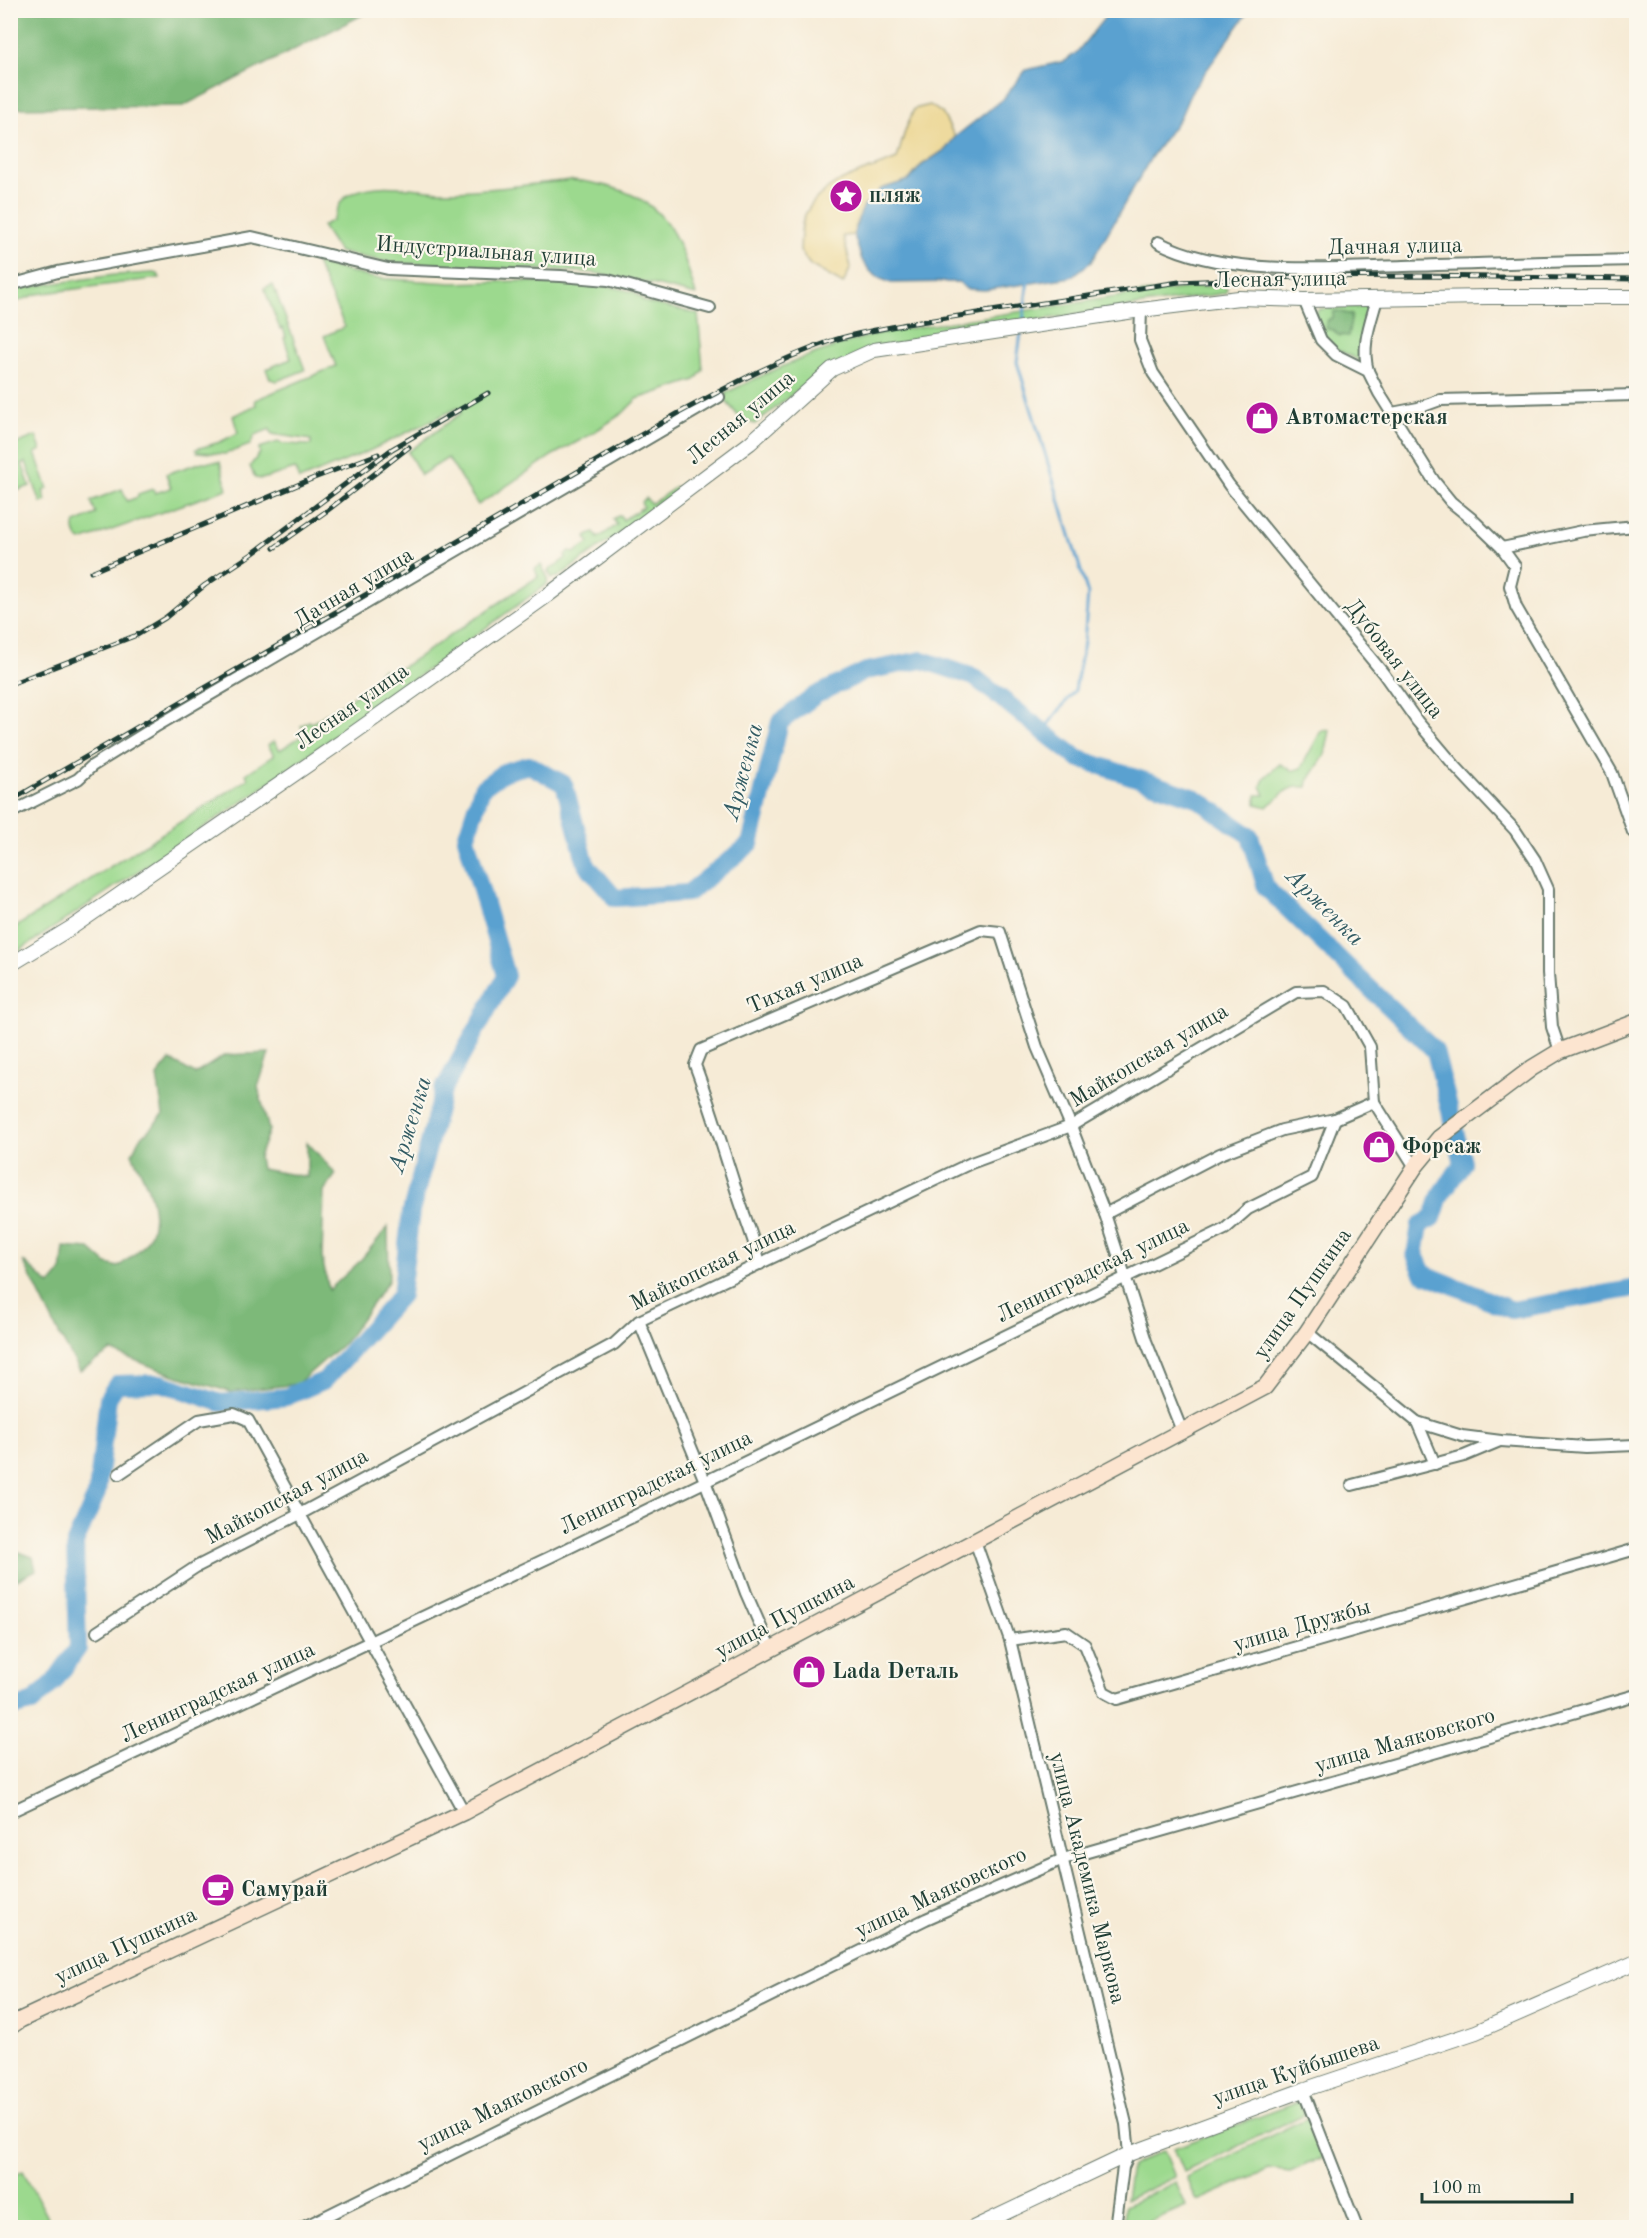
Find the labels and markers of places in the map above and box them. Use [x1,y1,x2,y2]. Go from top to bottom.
place icon: пляж [828,178,864,214]
place label: пляж [869,185,921,207]
shop icon: Автомастерская [1244,400,1280,436]
place label: Автомастерская [1285,407,1448,429]
shop icon: Форсаж [1361,1129,1397,1165]
place label: Форсаж [1402,1136,1481,1158]
shop icon: Lada Dеталь [791,1654,827,1690]
place label: Lada Dеталь [832,1661,959,1683]
cafe icon: Самурай [200,1872,236,1908]
place label: Самурай [241,1879,328,1901]

